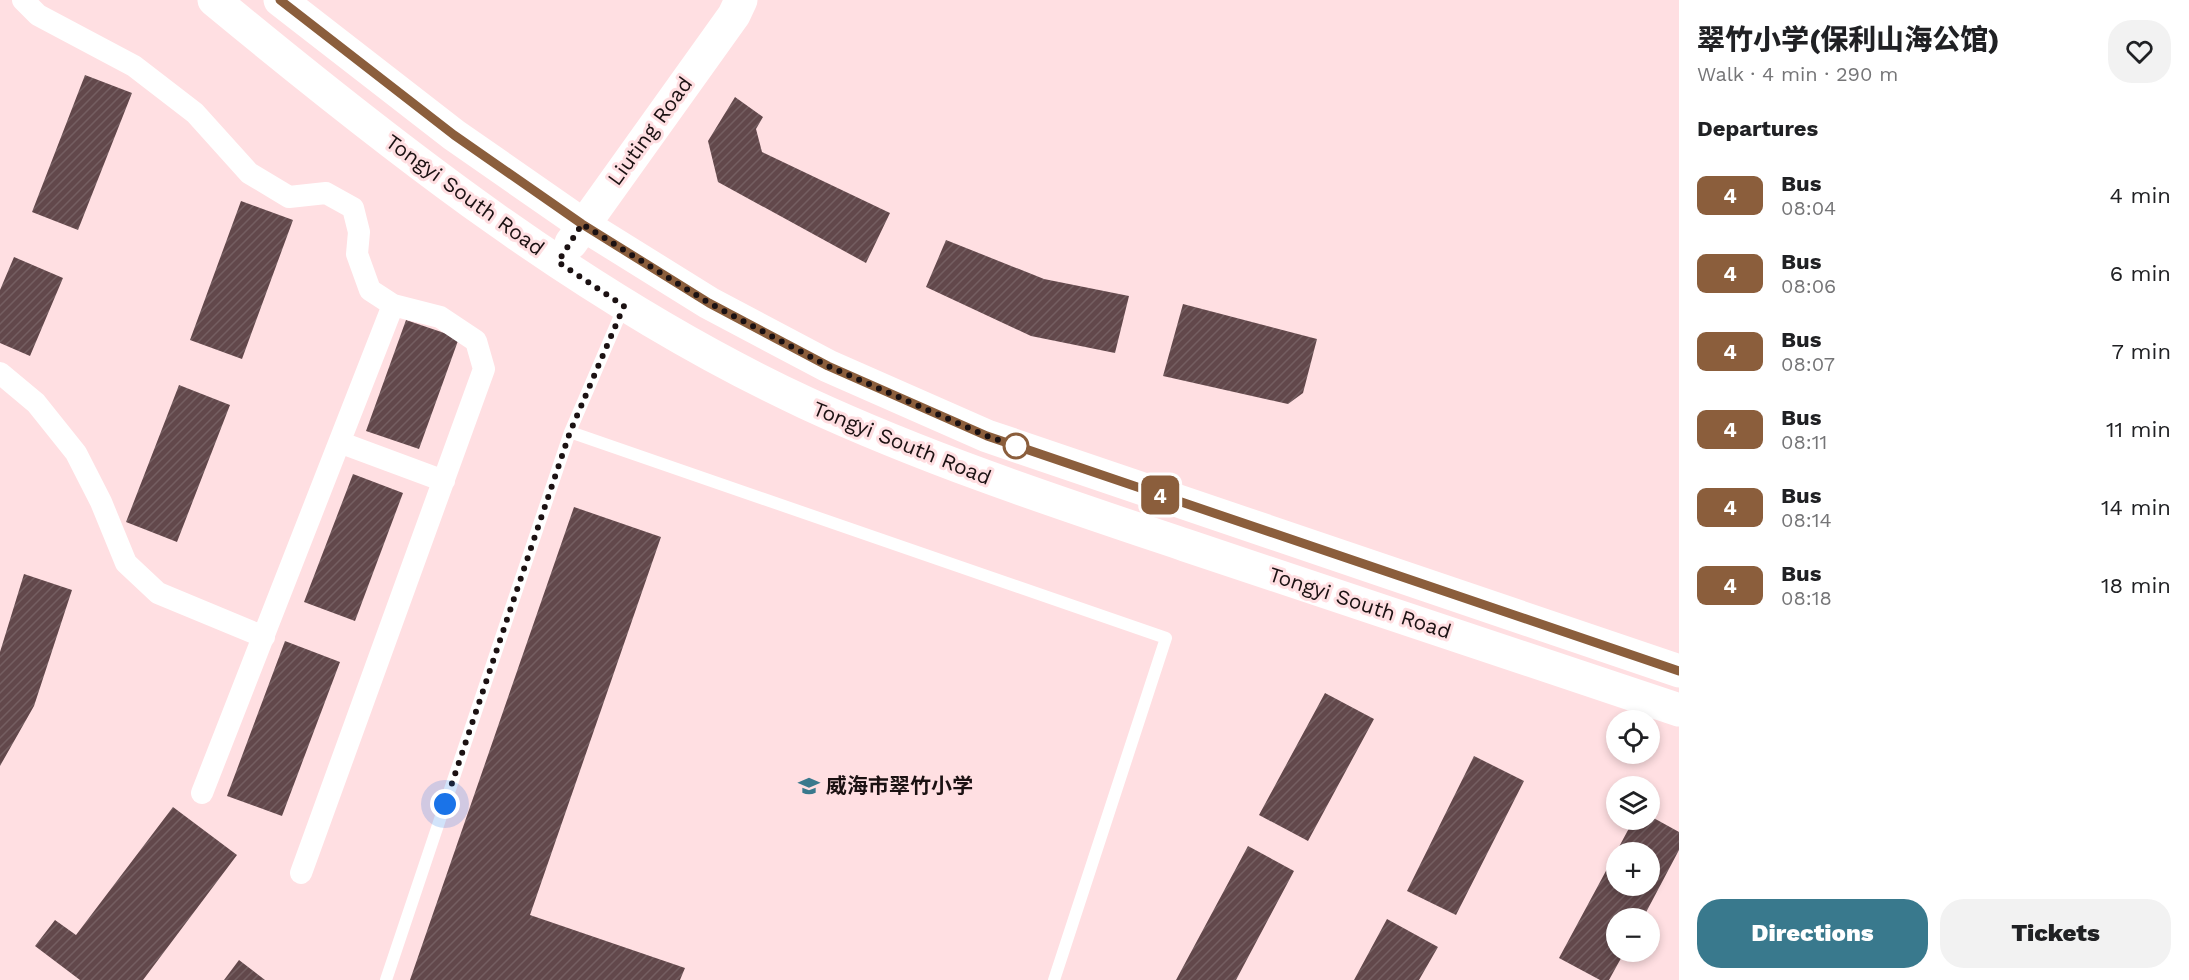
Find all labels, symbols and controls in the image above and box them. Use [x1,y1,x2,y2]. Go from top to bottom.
button: heart [2108,20,2171,83]
text: 翠竹小学(保利山海公馆) [1697,23,2000,56]
text: Walk · 4 min · 290 m [1697,62,1898,86]
street label: Liuting Road [602,72,697,190]
text: Departures [1697,116,1818,141]
street label: Tongyi South Road [381,129,549,261]
text: Bus [1781,171,1821,196]
text: 4 [1723,183,1737,208]
text: 4 min [2110,183,2171,208]
text: 08:04 [1781,196,1836,220]
text: Bus [1781,249,1821,274]
text: 4 [1723,261,1737,286]
text: 6 min [2110,261,2171,286]
text: 08:06 [1781,274,1836,298]
text: Bus [1781,327,1821,352]
text: 4 [1723,339,1737,364]
text: 7 min [2111,339,2171,364]
text: 08:07 [1781,352,1835,376]
street label: Tongyi South Road [809,395,995,490]
text: Bus [1781,405,1821,430]
text: 4 [1723,417,1737,442]
text: 11 min [2106,417,2171,442]
text: 08:11 [1781,430,1827,454]
unlabelled marker [1003,433,1029,459]
line badge: 4 [1140,476,1180,514]
text: 4 [1153,483,1167,508]
text: Bus [1781,483,1821,508]
text: 4 [1723,495,1737,520]
text: 14 min [2101,495,2171,520]
text: 08:14 [1781,508,1832,532]
street label: Tongyi South Road [1266,561,1454,644]
text: Bus [1781,561,1821,586]
text: 4 [1723,573,1737,598]
text: 18 min [2101,573,2171,598]
text: 08:18 [1781,586,1832,610]
map controls [1606,710,1660,962]
button: locate [1606,710,1660,764]
place label: 威海市翠竹小学 [826,773,973,798]
school or university icon: 威海市翠竹小学 [797,774,821,798]
button: layers [1606,776,1660,830]
your location [430,789,460,819]
button: + [1606,842,1660,896]
button: Directions [1697,899,1928,968]
button: Tickets [1940,899,2171,968]
button: − [1606,908,1660,962]

